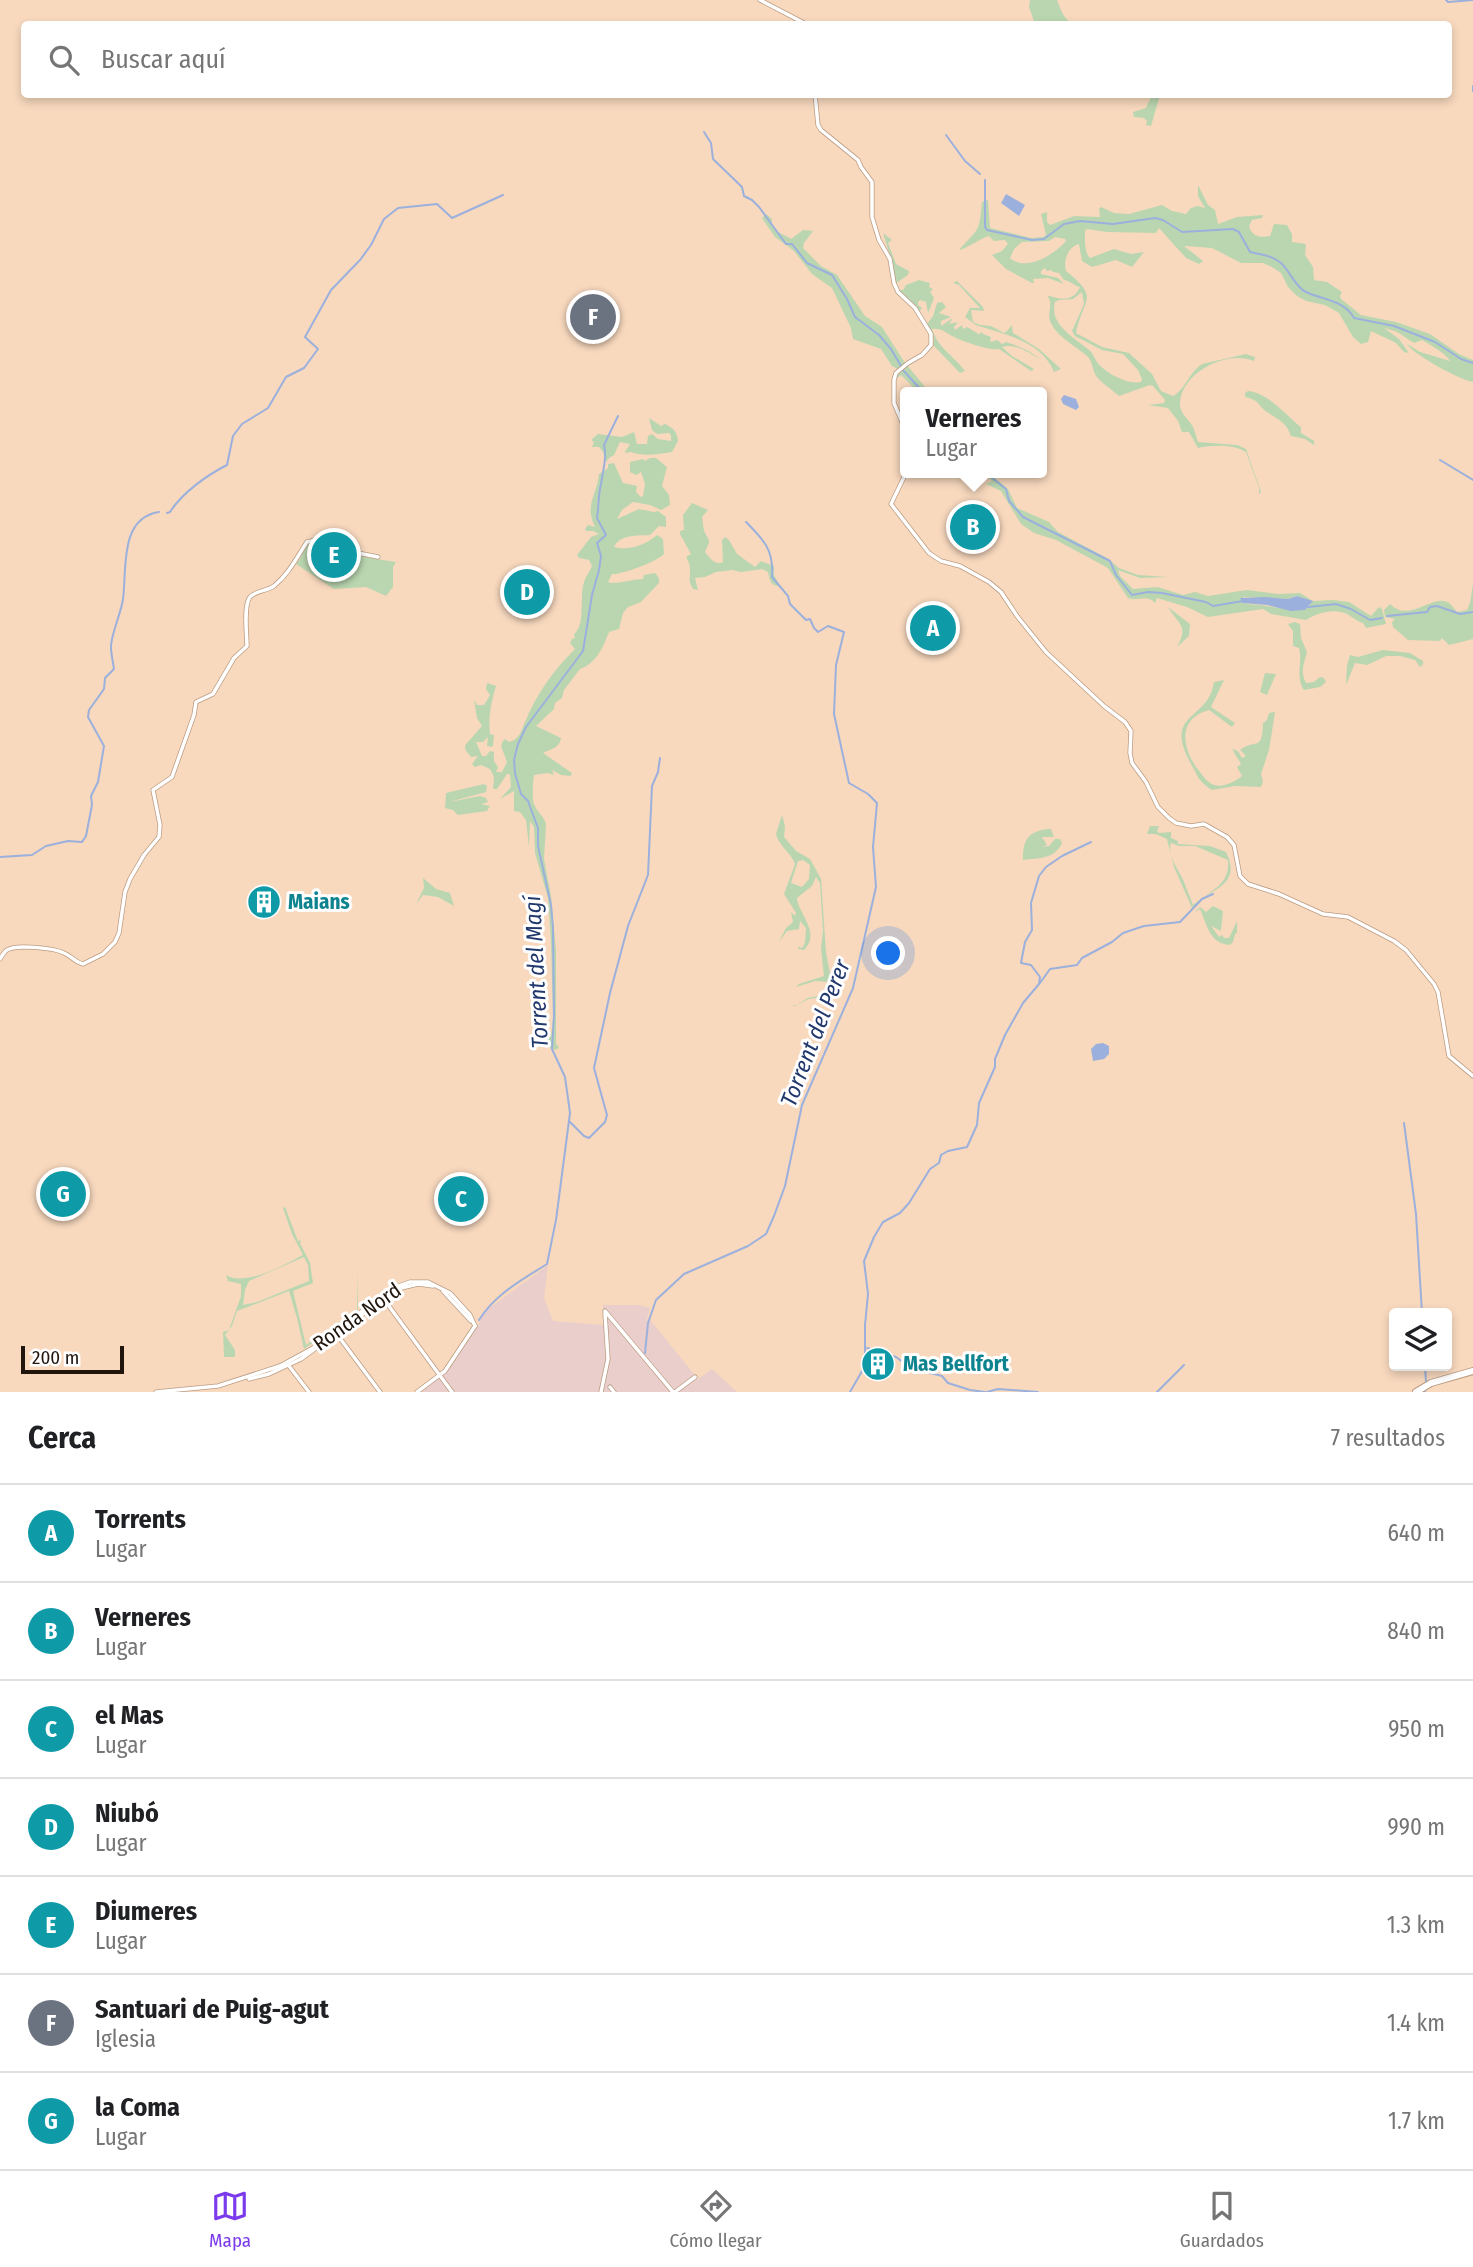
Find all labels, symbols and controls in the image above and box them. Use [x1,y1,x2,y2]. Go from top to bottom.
search box [21,21,1452,98]
icon: search [45,41,83,79]
text: Buscar aquí [101,44,226,75]
pin: F [570,291,616,343]
popup [900,387,1047,478]
text: Verneres [926,403,1021,434]
text: Lugar [926,434,977,462]
pin: B [950,501,996,553]
pin: E [311,529,357,581]
pin: D [504,566,550,618]
pin: A [910,602,956,654]
building icon: Maians [245,883,283,921]
place label: Maians [288,889,350,915]
water label: Torrent del Magí [518,894,554,1049]
your location [871,936,905,970]
water label: Torrent del Perer [774,955,856,1110]
pin: G [40,1168,86,1220]
pin: C [438,1173,484,1225]
street label: Ronda Nord [308,1277,406,1357]
map controls [1389,1308,1452,1371]
button: layers [1389,1308,1452,1371]
scale bar [21,1343,124,1375]
building icon: Mas Bellfort [859,1345,897,1383]
text: 200 m [32,1346,79,1369]
place label: Mas Bellfort [903,1351,1009,1377]
text: Cerca [28,1420,96,1456]
text: 7 resultados [1331,1424,1445,1452]
text: Torrents [95,1504,186,1535]
text: A [45,1519,57,1547]
text: 640 m [1387,1519,1445,1547]
text: Lugar [95,1535,147,1563]
text: Verneres [95,1602,191,1633]
text: B [45,1617,57,1645]
text: 840 m [1387,1617,1445,1645]
text: Lugar [95,1633,147,1661]
text: el Mas [95,1700,164,1731]
text: C [45,1715,57,1743]
text: 950 m [1388,1715,1445,1743]
text: Lugar [95,1731,147,1759]
text: Niubó [95,1798,159,1829]
text: D [44,1813,58,1841]
text: 990 m [1388,1813,1445,1841]
text: Lugar [95,1829,147,1857]
text: Diumeres [95,1896,197,1927]
text: E [46,1911,56,1939]
text: 1.3 km [1387,1911,1445,1939]
text: Lugar [95,1927,147,1955]
text: Santuari de Puig-agut [95,1994,329,2025]
text: F [46,2009,56,2037]
text: 1.4 km [1387,2009,1445,2037]
text: Iglesia [95,2025,156,2053]
text: la Coma [95,2092,180,2123]
text: G [44,2107,58,2135]
text: 1.7 km [1388,2107,1445,2135]
text: Lugar [95,2123,147,2151]
tab: Mapa [209,2187,251,2252]
tab: Cómo llegar [669,2187,762,2252]
tab: Guardados [1180,2187,1264,2252]

